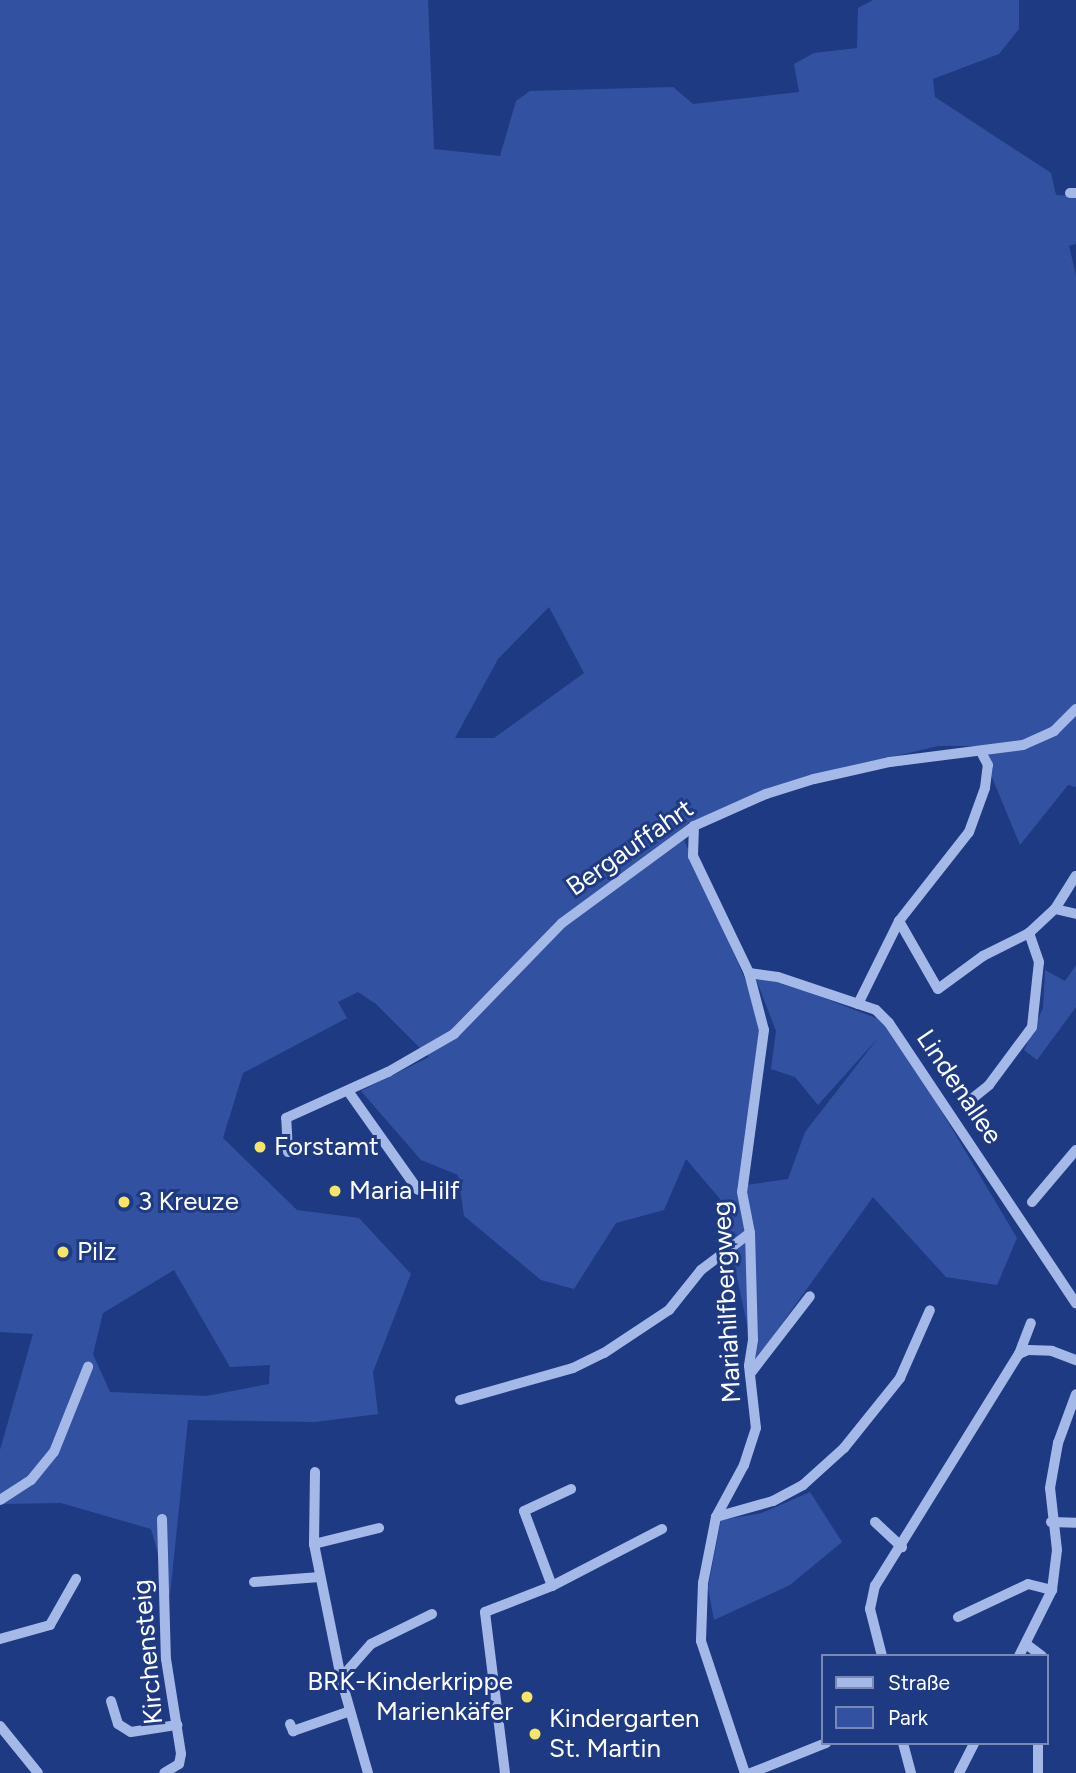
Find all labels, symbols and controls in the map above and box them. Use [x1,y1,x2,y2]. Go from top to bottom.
street label: Bergauffahrt [561,793,699,903]
street label: Lindenallee [909,1024,1009,1150]
place label: Forstamt [274,1131,379,1163]
marker: Forstamt [252,1139,268,1155]
place label: Maria Hilf [349,1175,460,1207]
marker: Maria Hilf [327,1183,343,1199]
place label: 3 Kreuze [138,1186,239,1218]
marker: 3 Kreuze [116,1194,132,1210]
street label: Mariahilfbergweg [706,1200,748,1404]
place label: Pilz [77,1236,117,1268]
marker: Pilz [55,1244,71,1260]
street label: Kirchensteig [126,1578,170,1726]
legend [820,1654,1048,1745]
place label: BRK-Kinderkrippe Marienkäfer [307,1666,513,1728]
text: Straße [888,1670,950,1695]
marker: BRK-Kinderkrippe Marienkäfer [519,1689,535,1705]
place label: Kindergarten St. Martin [549,1703,699,1764]
text: Park [888,1705,928,1730]
marker: Kindergarten St. Martin [527,1726,543,1742]

